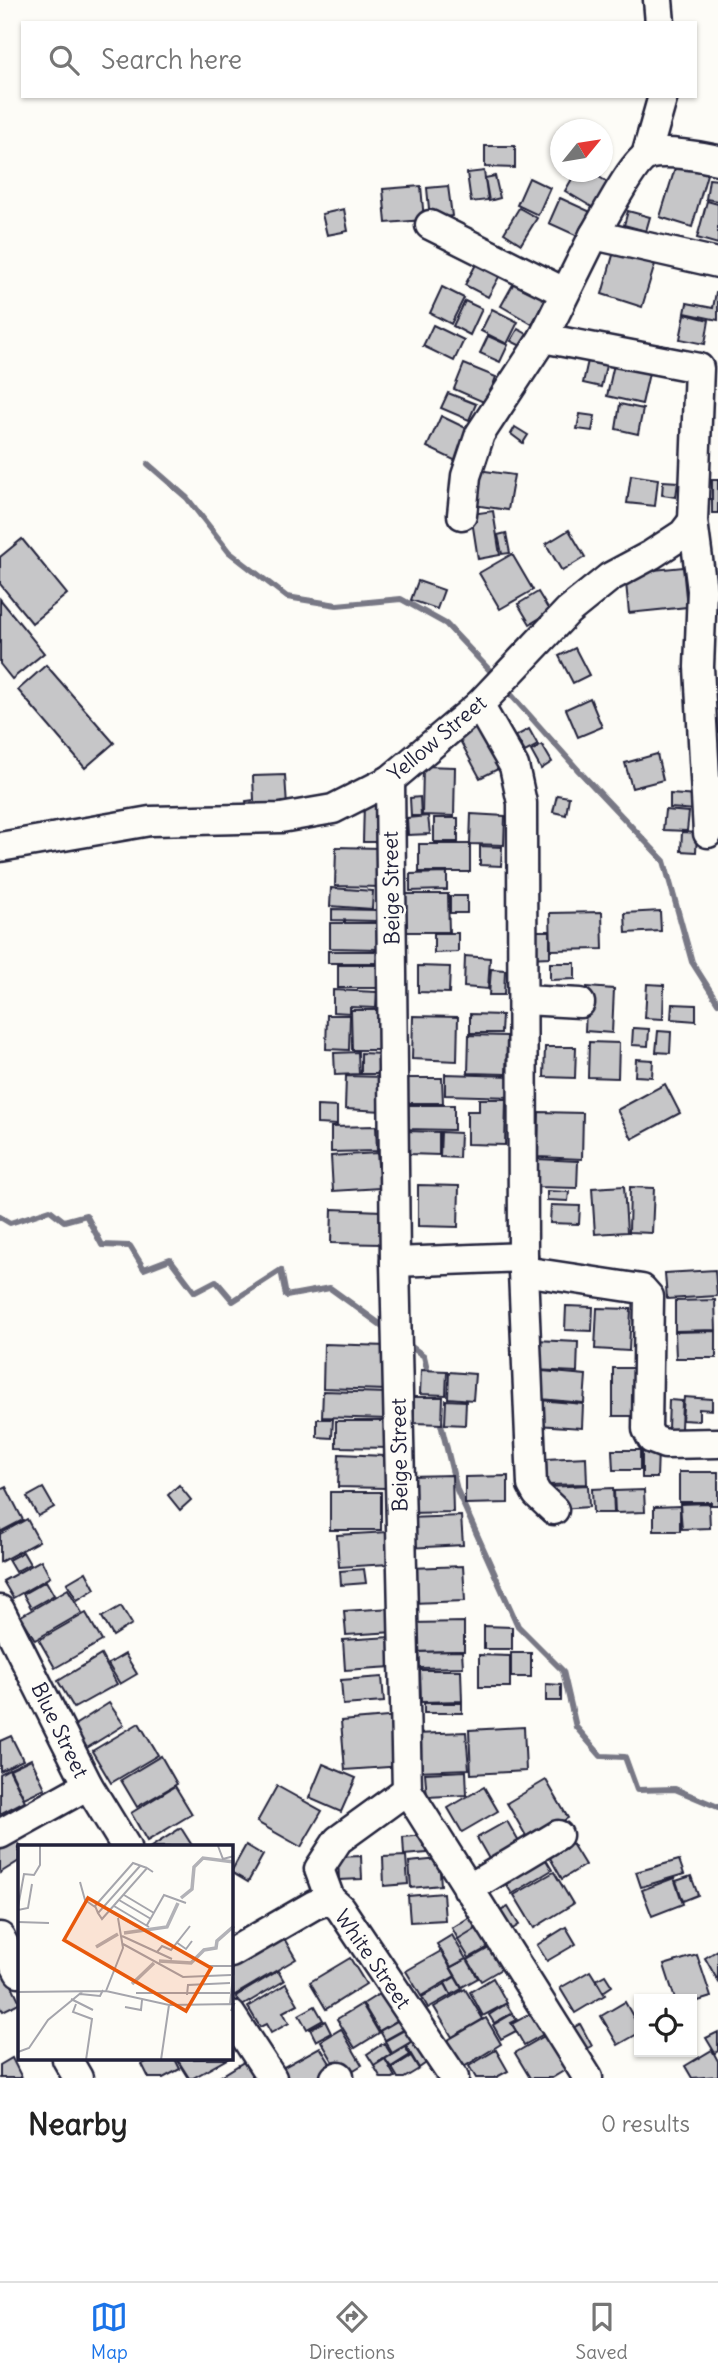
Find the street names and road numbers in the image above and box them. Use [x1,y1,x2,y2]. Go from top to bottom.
street label: Yellow Street [382,689,492,787]
street label: Beige Street [377,831,405,945]
street label: Beige Street [385,1398,413,1512]
street label: Blue Street [25,1678,95,1782]
street label: White Street [329,1904,417,2014]

